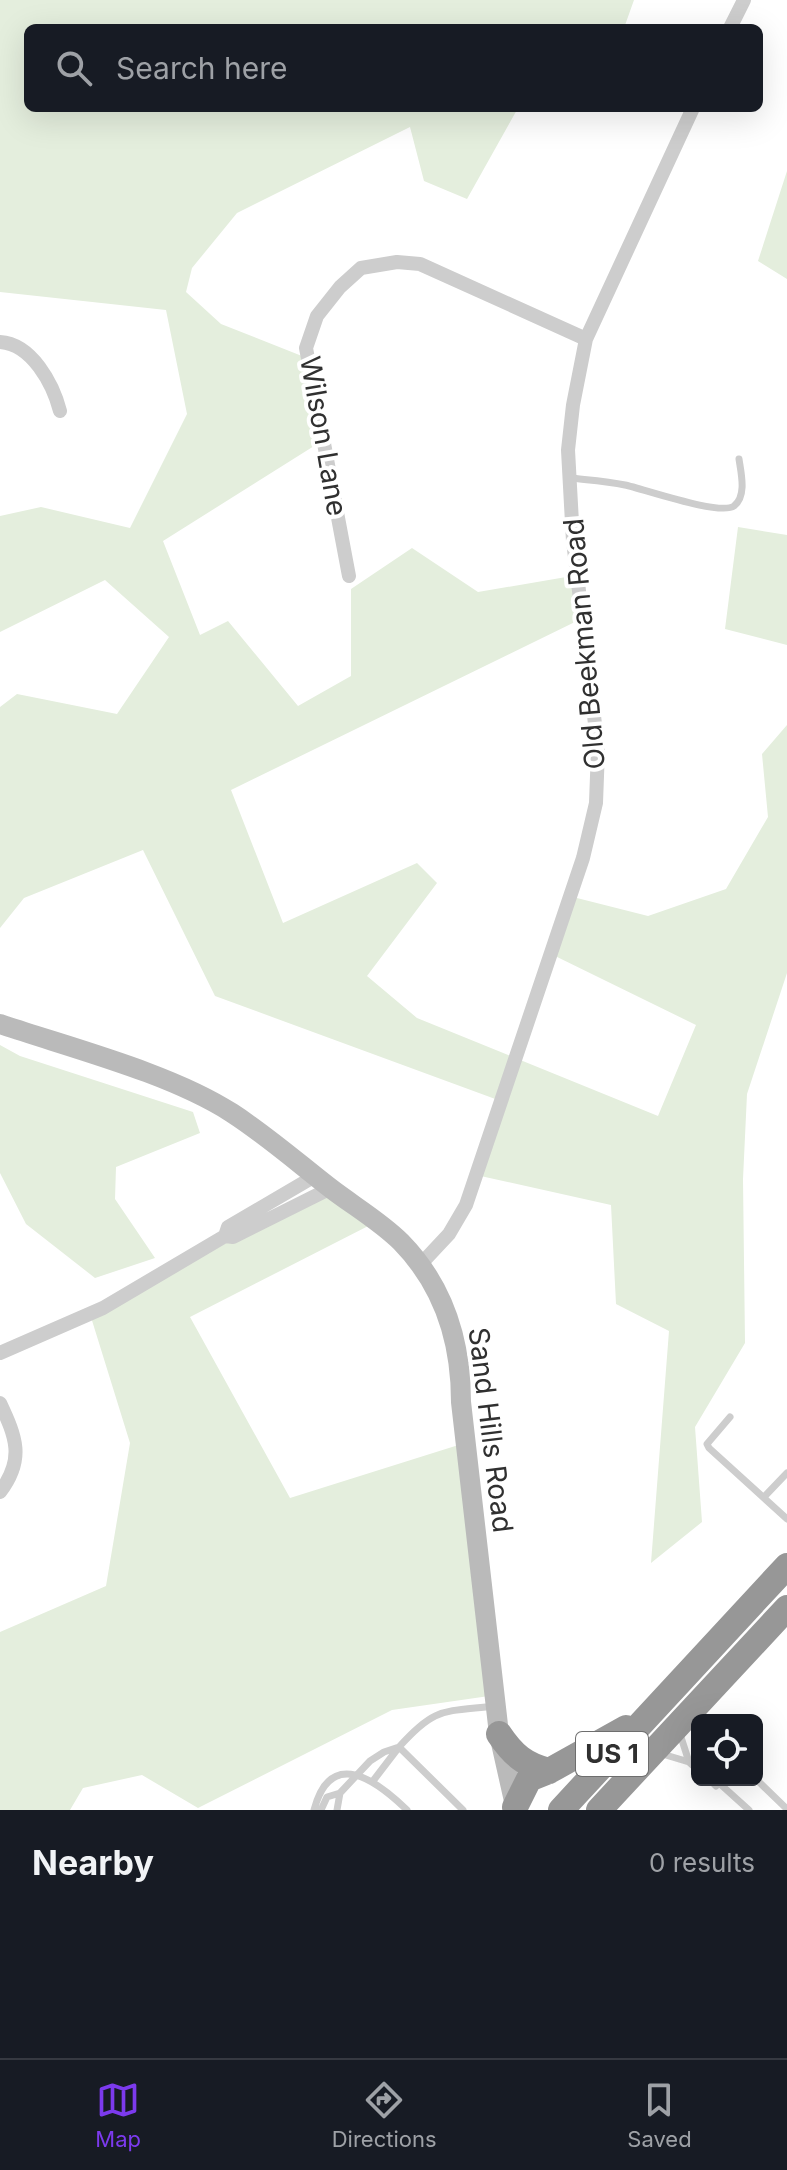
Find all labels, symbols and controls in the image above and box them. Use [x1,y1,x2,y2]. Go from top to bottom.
search box [24,24,763,112]
icon: search [52,46,96,90]
text: Search here [116,50,288,86]
street label: Wilson Lane [293,353,355,519]
street label: Old Beekman Road [556,517,612,771]
street label: Sand Hills Road [462,1325,520,1535]
map controls [691,1714,763,1786]
button: locate [691,1714,763,1786]
road number: US 1 [576,1732,648,1776]
text: Nearby [32,1842,154,1883]
text: 0 results [649,1847,755,1878]
tab: Map [95,2078,141,2152]
tab: Directions [332,2078,437,2152]
tab: Saved [627,2078,692,2152]

